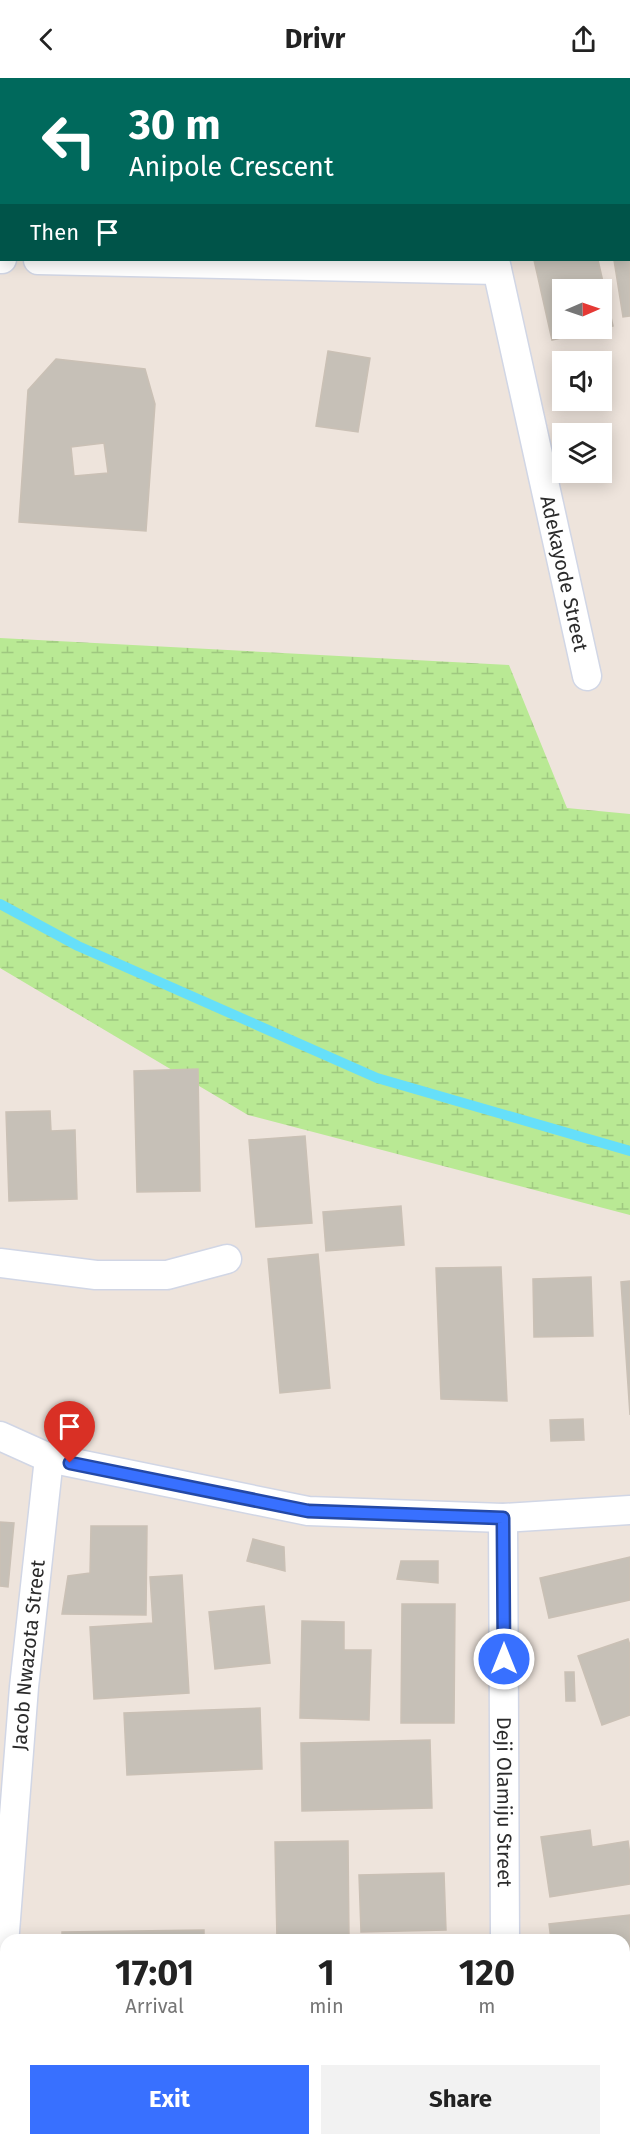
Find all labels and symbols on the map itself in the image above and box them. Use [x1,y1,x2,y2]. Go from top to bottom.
north arrow [552,279,612,339]
street label: Adekayode Street [535,493,593,654]
pin [44,1401,95,1463]
street label: Jacob Nwazota Street [7,1558,50,1751]
position arrow [472,1627,536,1691]
street label: Deji Olamiju Street [492,1717,517,1888]

